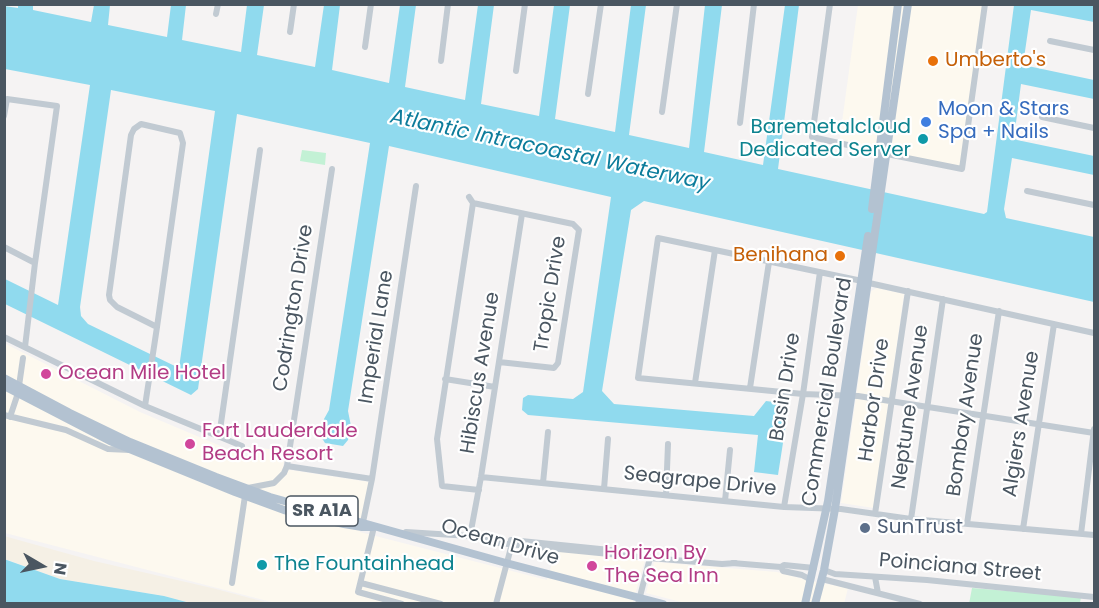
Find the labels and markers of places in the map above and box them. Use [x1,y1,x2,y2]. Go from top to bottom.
place label: Umberto's [945,49,1046,73]
marker: Umberto's [926,54,940,68]
place label: Moon & Stars Spa + Nails [938,98,1070,145]
marker: Moon & Stars Spa + Nails [919,115,933,129]
place label: Baremetalcloud Dedicated Server [739,116,911,163]
marker: Baremetalcloud Dedicated Server [916,132,930,146]
place label: Benihana [733,244,828,268]
marker: Benihana [833,249,847,263]
place label: Ocean Mile Hotel [58,362,226,386]
marker: Ocean Mile Hotel [39,367,53,381]
place label: Fort Lauderdale Beach Resort [202,420,358,467]
marker: Fort Lauderdale Beach Resort [183,437,197,451]
place label: SunTrust [877,516,963,540]
marker: SunTrust [858,521,872,535]
place label: Horizon By The Sea Inn [604,542,719,589]
place label: The Fountainhead [274,553,455,577]
marker: The Fountainhead [255,558,269,572]
marker: Horizon By The Sea Inn [585,559,599,573]

